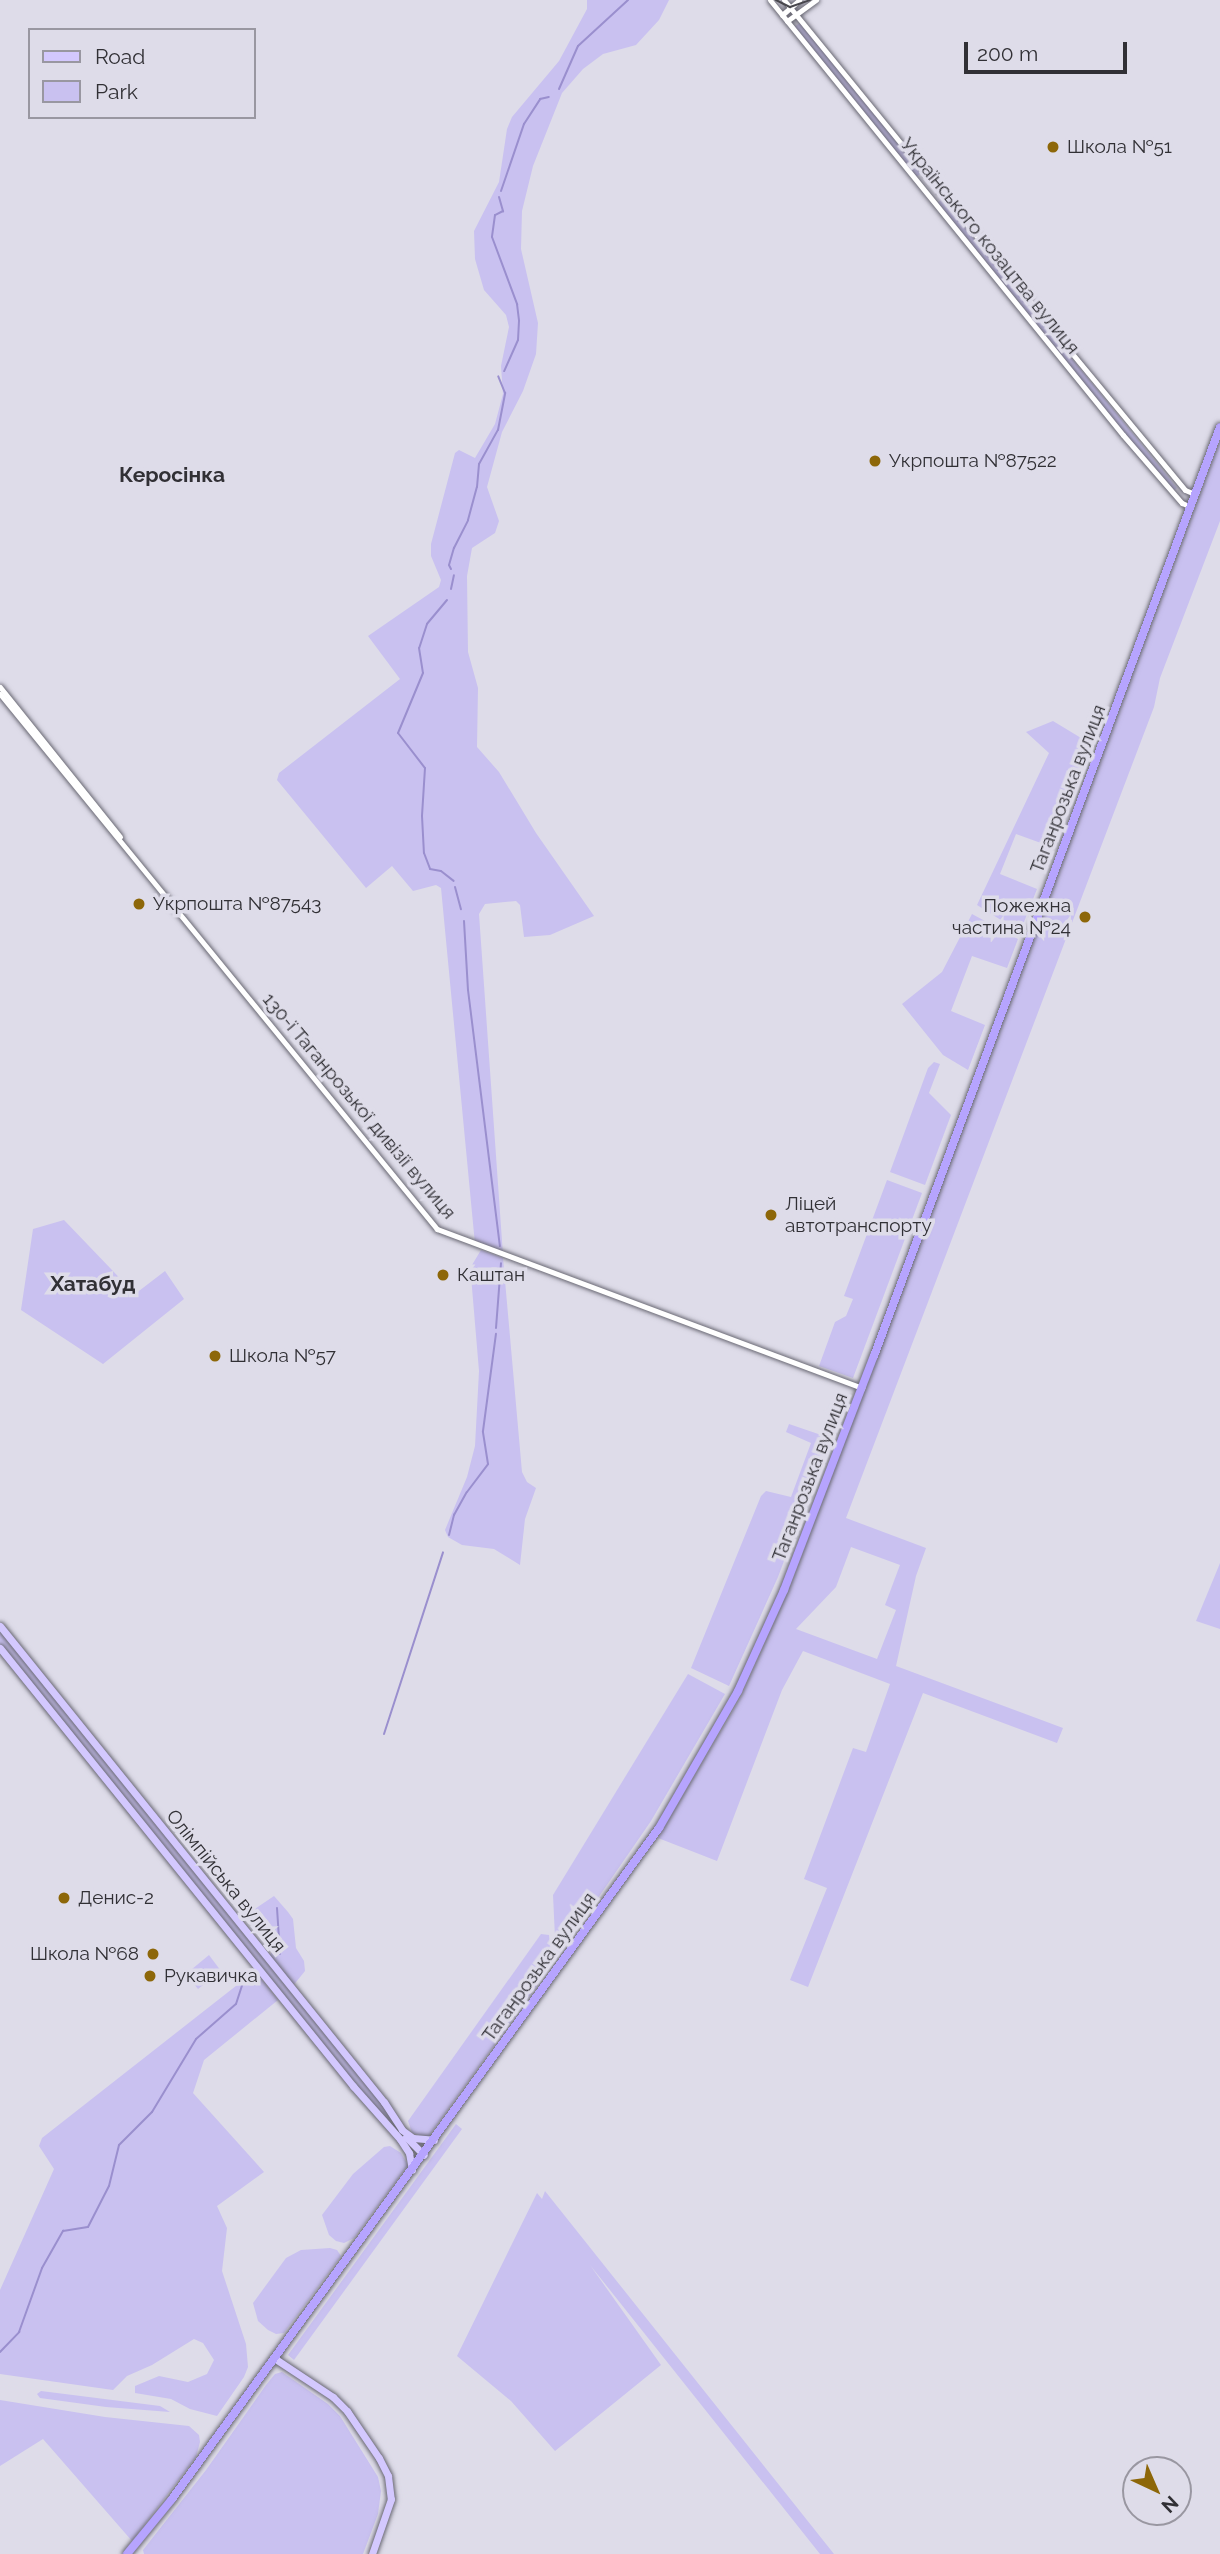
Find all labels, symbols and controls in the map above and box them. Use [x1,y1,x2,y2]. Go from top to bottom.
legend [28,28,256,119]
scale bar [968,28,1131,72]
text: 200 m [977,41,1038,66]
text: Road [95,44,145,69]
text: Park [95,79,138,104]
street label: Українського козацтва вулиця [896,133,1084,359]
place label: Школа №51 [1067,136,1172,158]
marker: Школа №51 [1045,139,1061,155]
place label: Укрпошта №87522 [889,450,1057,472]
marker: Укрпошта №87522 [867,453,883,469]
district label: Керосінка [119,462,225,488]
street label: Таганрозька вулиця [1025,702,1111,876]
place label: Укрпошта №87543 [153,893,321,915]
place label: Пожежна частина №24 [952,895,1071,939]
marker: Укрпошта №87543 [131,896,147,912]
marker: Пожежна частина №24 [1077,909,1093,925]
street label: 130-ї Таганрозької дивізії вулиця [258,988,460,1224]
place label: Ліцей автотранспорту [785,1193,932,1237]
marker: Ліцей автотранспорту [763,1207,779,1223]
place label: Каштан [457,1264,525,1286]
marker: Каштан [435,1267,451,1283]
district label: Хатабуд [50,1271,136,1297]
place label: Школа №57 [229,1345,336,1367]
marker: Школа №57 [207,1348,223,1364]
street label: Таганрозька вулиця [767,1390,853,1564]
street label: Олімпійська вулиця [161,1805,291,1957]
place label: Денис-2 [78,1887,154,1909]
street label: Таганрозька вулиця [477,1888,601,2046]
marker: Денис-2 [56,1890,72,1906]
place label: Школа №68 [30,1943,139,1965]
marker: Школа №68 [145,1946,161,1962]
place label: Рукавичка [164,1965,258,1987]
marker: Рукавичка [142,1968,158,1984]
north arrow [1122,2456,1192,2526]
text: N [1157,2492,1183,2518]

